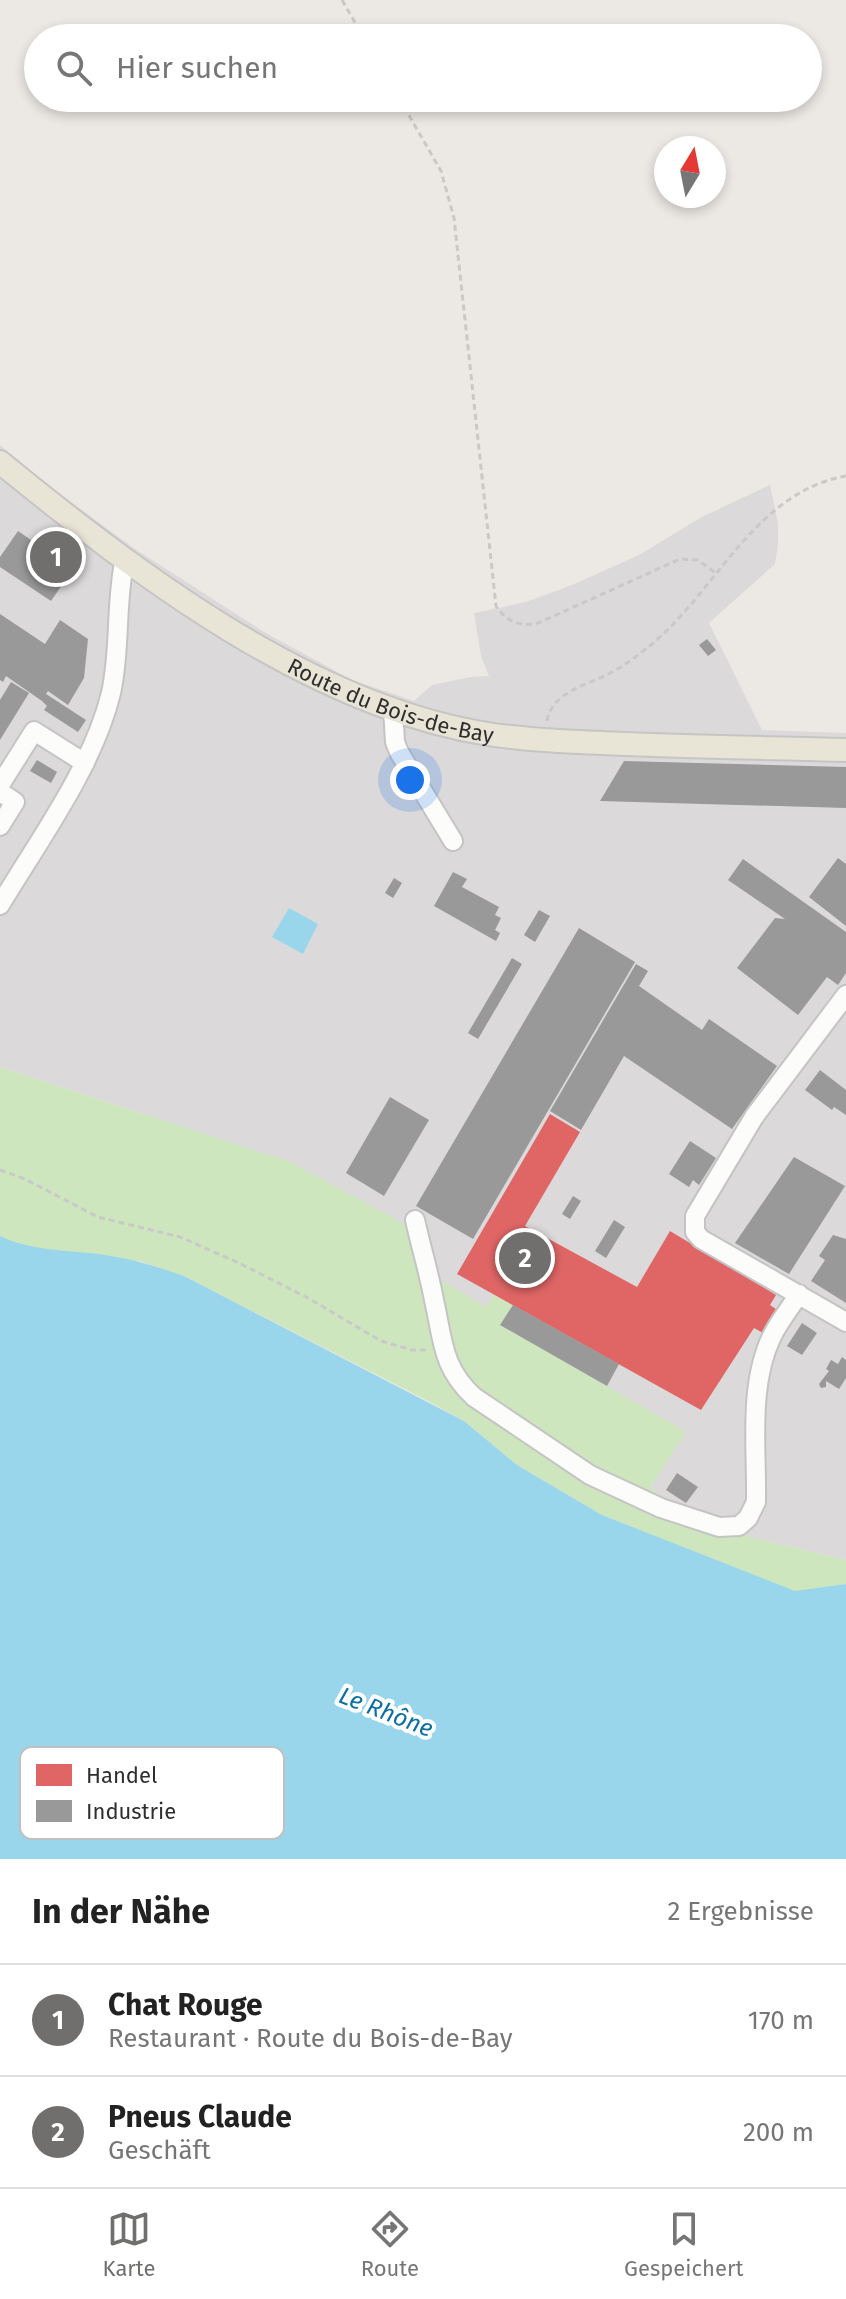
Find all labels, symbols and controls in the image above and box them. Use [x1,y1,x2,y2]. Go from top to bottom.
search box [24,24,822,112]
icon: search [52,46,96,90]
text: Hier suchen [116,50,278,86]
north arrow [654,136,726,208]
pin: 1 [30,527,82,587]
street label: Route du Bois-de-Bay [283,652,496,748]
your location [390,760,430,800]
pin: 2 [499,1228,551,1288]
water label: Le Rhône [335,1681,437,1743]
legend [20,1747,284,1839]
text: Handel [86,1762,157,1789]
text: Industrie [86,1798,176,1825]
text: In der Nähe [32,1891,210,1932]
text: 2 Ergebnisse [667,1896,814,1927]
text: Chat Rouge [108,1987,263,2023]
text: 1 [52,2005,64,2036]
text: 170 m [748,2005,814,2036]
text: Restaurant · Route du Bois-de-Bay [108,2023,513,2054]
text: Pneus Claude [108,2099,292,2135]
text: 2 [51,2117,65,2148]
text: 200 m [743,2117,814,2148]
text: Geschäft [108,2135,211,2166]
tab: Karte [103,2207,155,2282]
tab: Route [361,2207,419,2282]
tab: Gespeichert [624,2207,743,2282]

